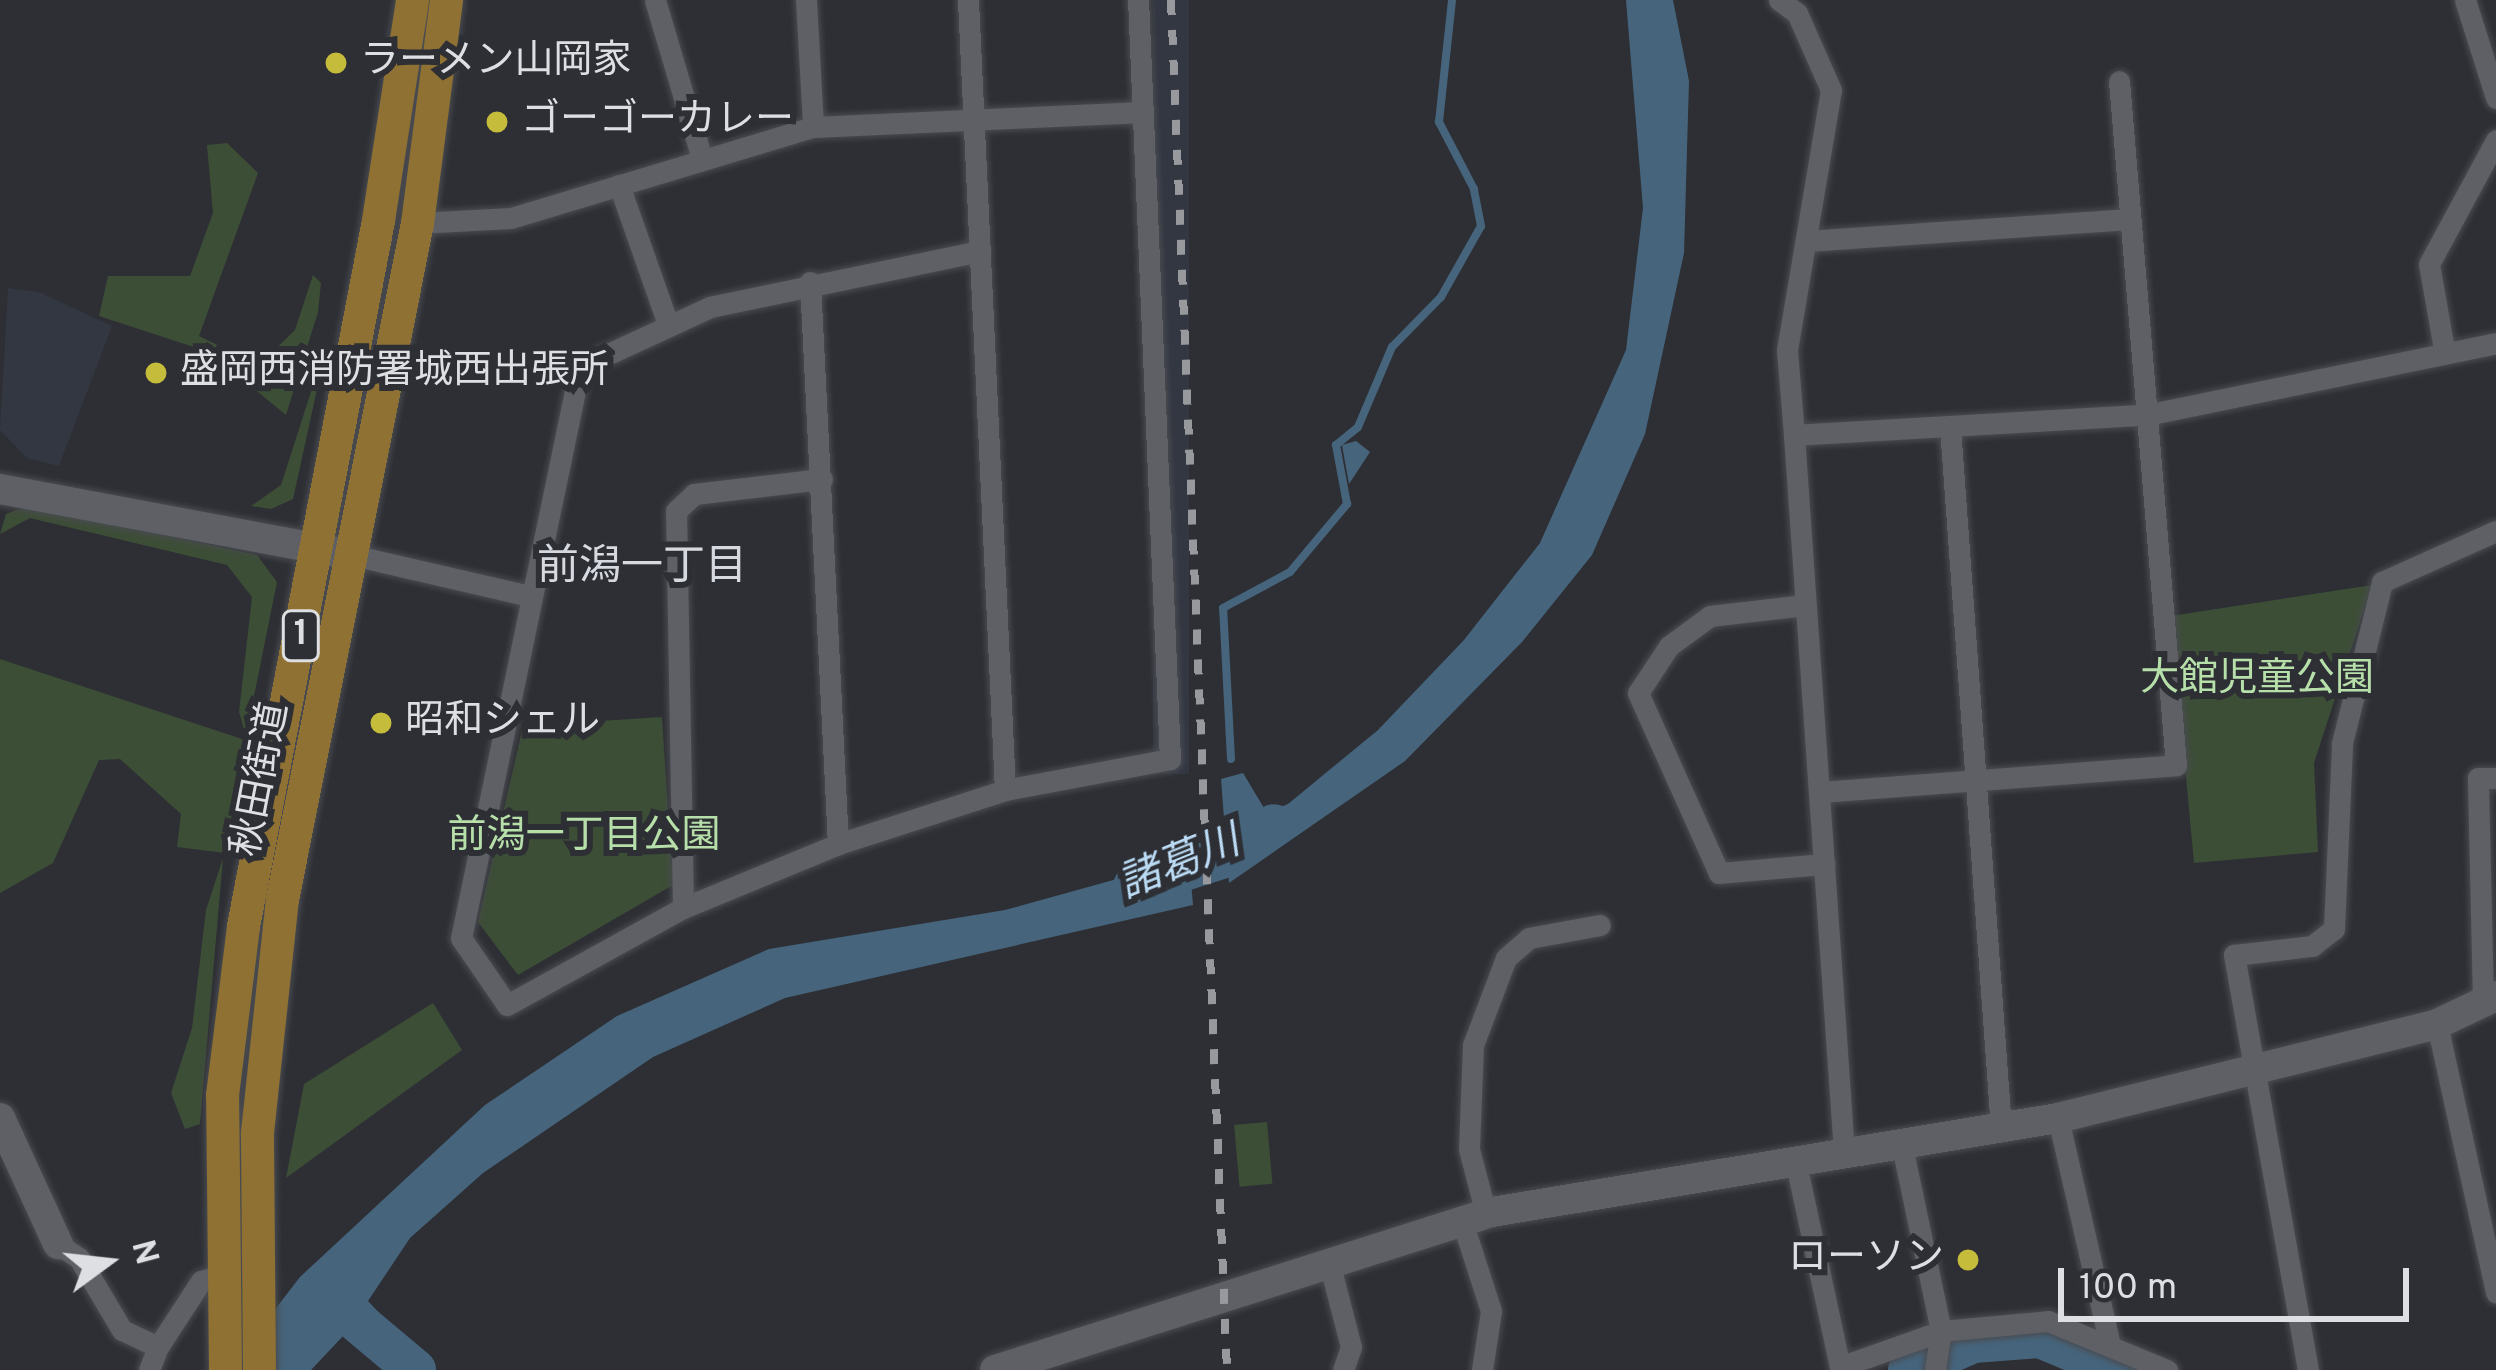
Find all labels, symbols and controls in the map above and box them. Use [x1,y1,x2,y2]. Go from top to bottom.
place label: ラーメン山岡家 [360,40,633,86]
marker: ラーメン山岡家 [323,50,349,76]
place label: ゴーゴーカレー [521,99,794,145]
marker: ゴーゴーカレー [484,109,510,135]
place label: 盛岡西消防署城西出張所 [180,350,609,396]
marker: 盛岡西消防署城西出張所 [143,360,169,386]
district label: 前潟一丁目 [537,544,747,594]
road number: 1 [280,606,322,666]
park label: 大館児童公園 [2140,658,2374,704]
street label: 秋田街道 [225,699,301,861]
place label: 昭和シェル [405,700,600,746]
marker: 昭和シェル [368,710,394,736]
park label: 前潟一丁目公園 [448,815,720,861]
water label: 諸葛川 [1112,818,1248,912]
north arrow [48,1202,168,1322]
text: N [119,1236,166,1270]
place label: ローソン [1788,1237,1944,1283]
scale bar [2064,1244,2415,1318]
marker: ローソン [1955,1247,1981,1273]
text: 100 m [2079,1266,2177,1312]

